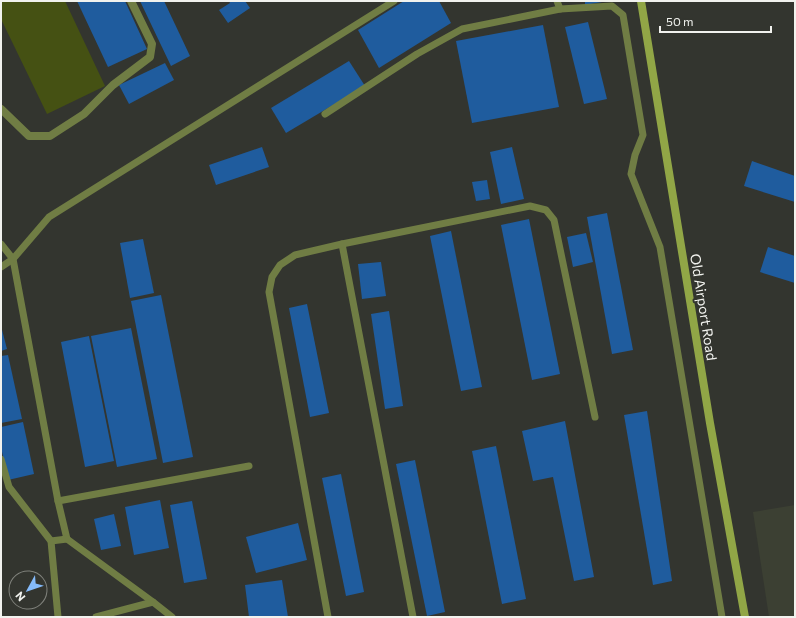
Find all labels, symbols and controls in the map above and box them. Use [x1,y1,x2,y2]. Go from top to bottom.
scale bar [660,8,771,34]
text: 50 m [666,14,694,28]
street label: Old Airport Road [687,252,721,362]
north arrow [8,570,48,610]
text: N [12,589,28,604]

